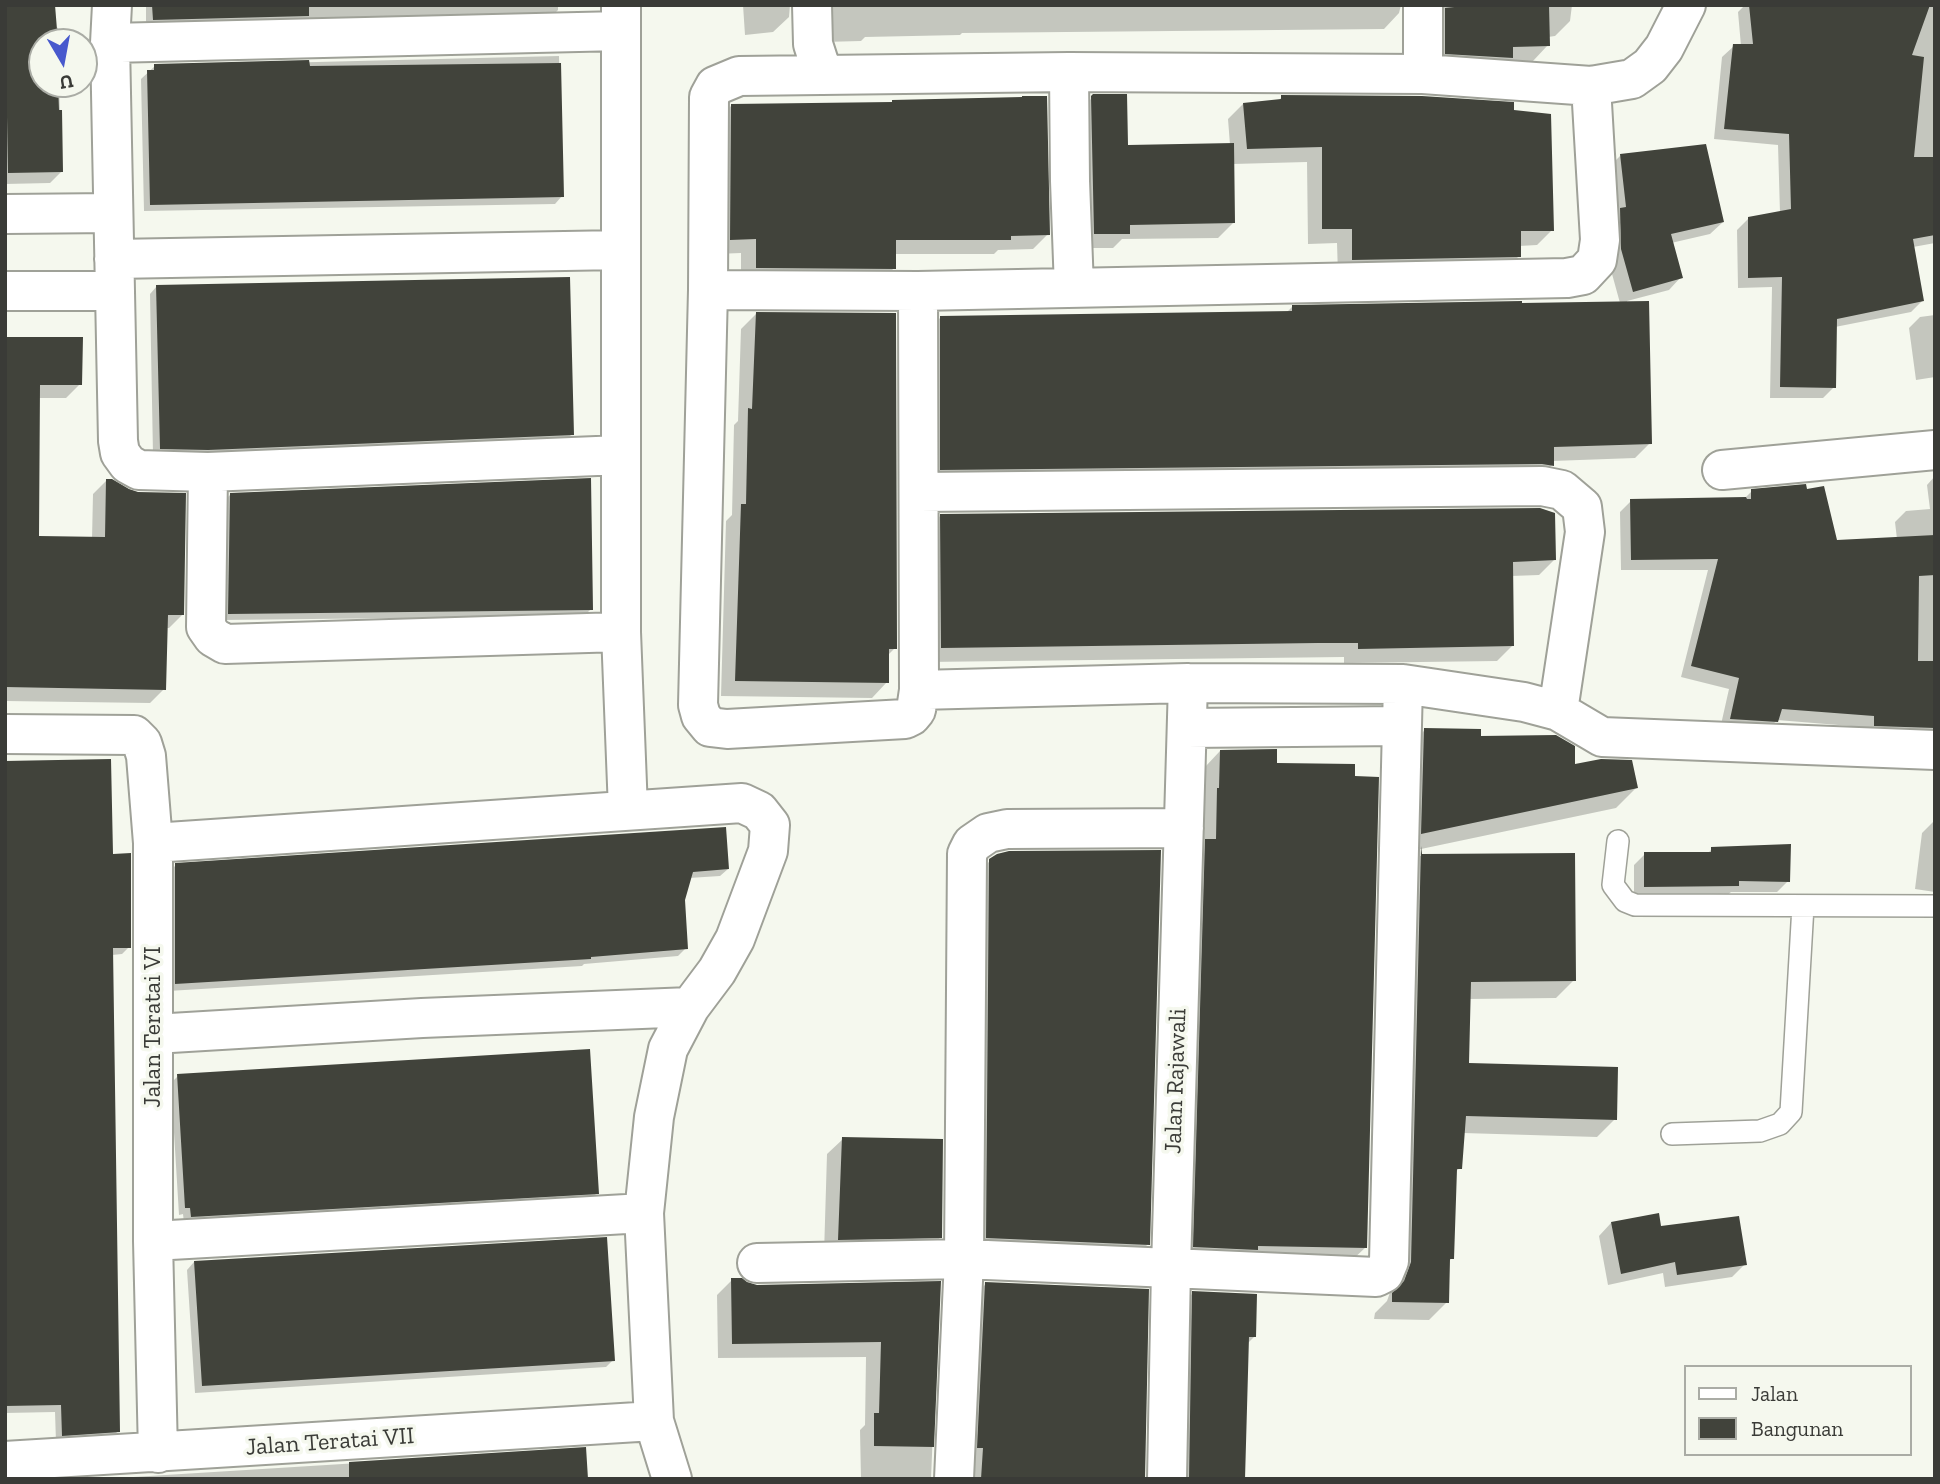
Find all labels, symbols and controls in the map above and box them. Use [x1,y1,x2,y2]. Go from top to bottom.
north arrow [28,28,98,98]
text: U [58,70,75,95]
street label: Jalan Teratai VI [139,946,167,1108]
street label: Jalan Rajawali [1159,1008,1193,1154]
legend [1685,1365,1912,1456]
text: Jalan [1751,1381,1798,1406]
text: Bangunan [1751,1416,1843,1441]
street label: Jalan Teratai VII [245,1422,415,1462]

